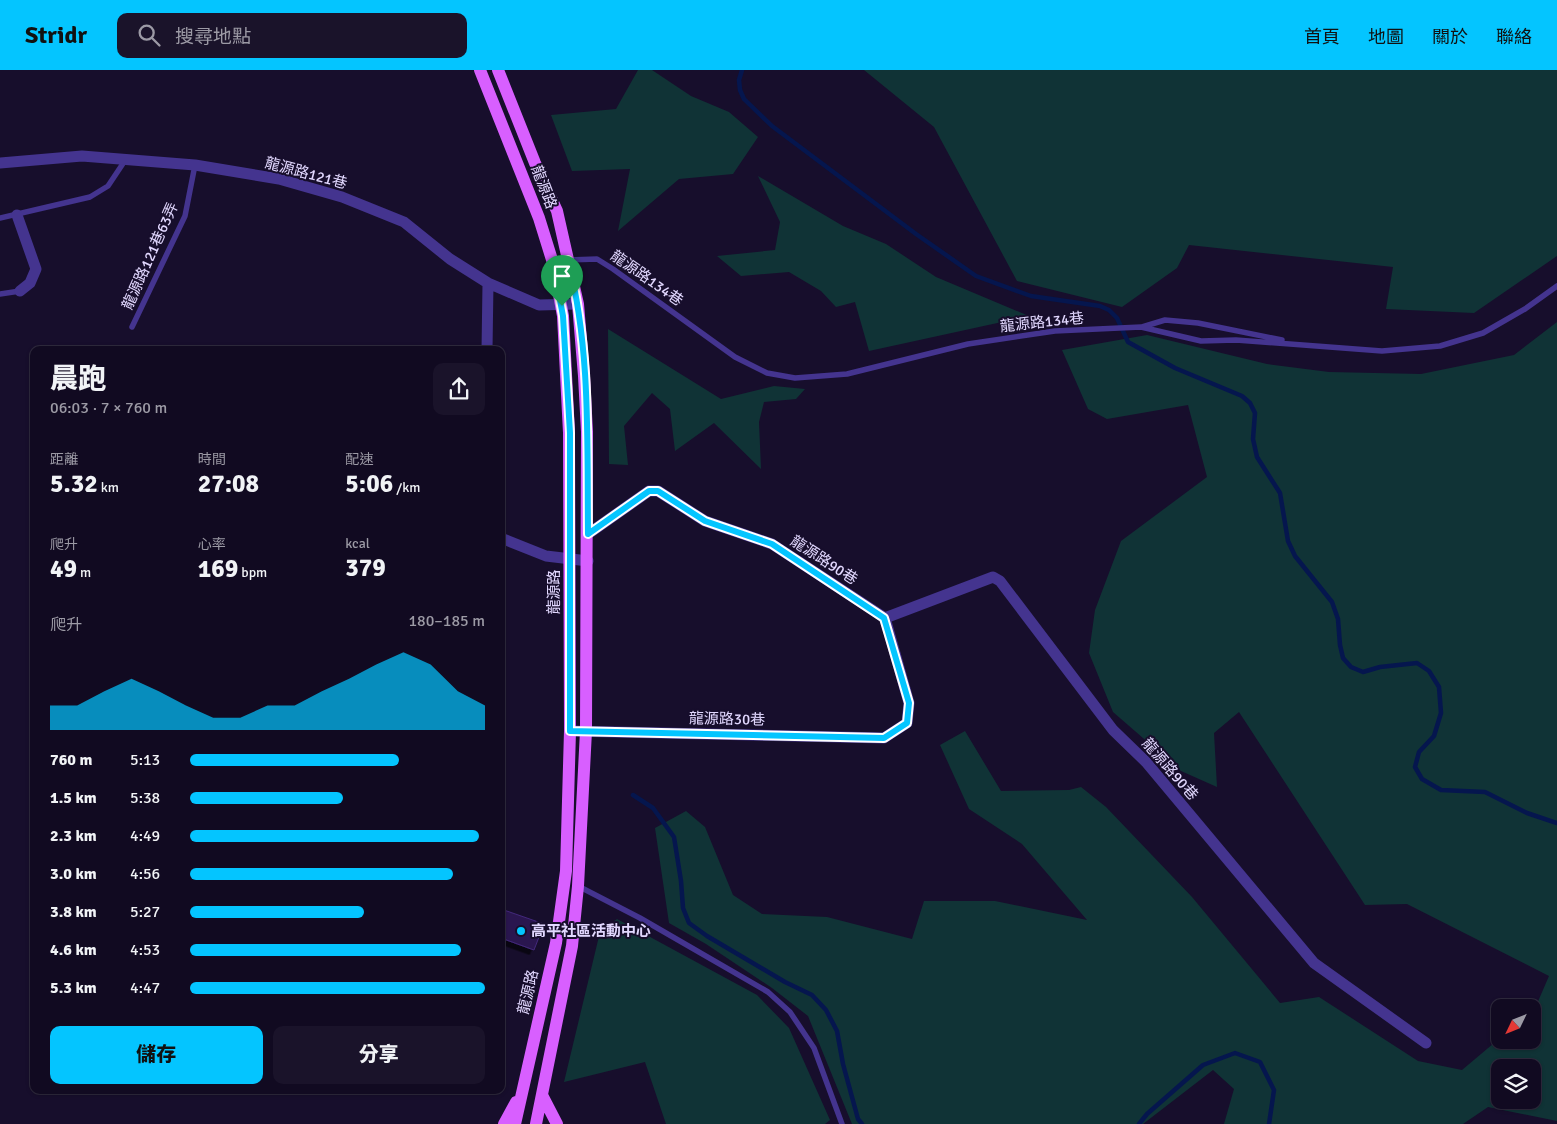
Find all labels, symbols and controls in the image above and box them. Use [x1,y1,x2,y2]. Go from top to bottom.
search box [117,13,467,58]
text: Stridr [25,20,87,50]
icon: search [135,21,163,49]
text: 搜尋地點 [175,25,251,49]
text: 首頁 [1304,26,1340,48]
text: 地圖 [1368,26,1404,48]
text: 關於 [1432,26,1468,48]
text: 聯絡 [1496,26,1532,48]
street label: 龍源路121巷 [263,153,349,193]
street label: 龍源路 [528,163,560,211]
street label: 龍源路121巷63弄 [118,200,182,312]
street label: 龍源路134巷 [607,246,687,310]
pin [541,255,583,306]
icon: arrive [548,262,576,290]
street label: 龍源路134巷 [999,309,1085,335]
text: 晨跑 [50,362,106,396]
button: share [433,363,485,415]
text: 06:03 · 7 × 760 m [50,398,167,418]
text: 距離 [50,451,78,468]
text: 時間 [198,451,226,468]
text: 配速 [345,451,373,468]
text: 5.32 [50,468,98,499]
text: 27:08 [198,468,259,499]
text: 5:06 [345,468,393,499]
text: km [98,479,119,496]
text: /km [393,479,420,496]
street label: 龍源路90巷 [787,532,861,588]
text: kcal [345,535,370,552]
text: 爬升 [50,536,78,553]
text: 心率 [198,536,226,553]
text: 379 [345,552,386,583]
text: 49 [50,553,77,584]
text: 169 [198,553,238,584]
text: m [77,564,91,581]
text: bpm [238,564,267,581]
street label: 龍源路 [545,569,563,615]
text: 180–185 m [408,611,485,631]
text: 爬升 [50,615,82,635]
street label: 龍源路30巷 [689,709,765,729]
street label: 龍源路90巷 [1138,734,1202,804]
text: 760 m [50,750,92,770]
text: 5:13 [130,750,160,770]
text: 1.5 km [50,788,97,808]
text: 5:38 [130,788,160,808]
text: 2.3 km [50,826,97,846]
text: 4:49 [130,826,160,846]
text: 3.0 km [50,864,97,884]
text: 4:56 [130,864,160,884]
text: 3.8 km [50,902,97,922]
text: 5:27 [130,902,160,922]
place label: 高平社區活動中心 [531,922,651,940]
marker: 高平社區活動中心 [515,925,527,937]
text: 4.6 km [50,940,97,960]
text: 4:53 [130,940,160,960]
street label: 龍源路 [514,968,542,1016]
text: 5.3 km [50,978,97,998]
text: 4:47 [130,978,160,998]
north arrow [1491,999,1541,1049]
map controls [1491,999,1541,1109]
button: 儲存 [50,1026,263,1084]
button: 分享 [273,1026,485,1084]
button: layers [1491,1059,1541,1109]

